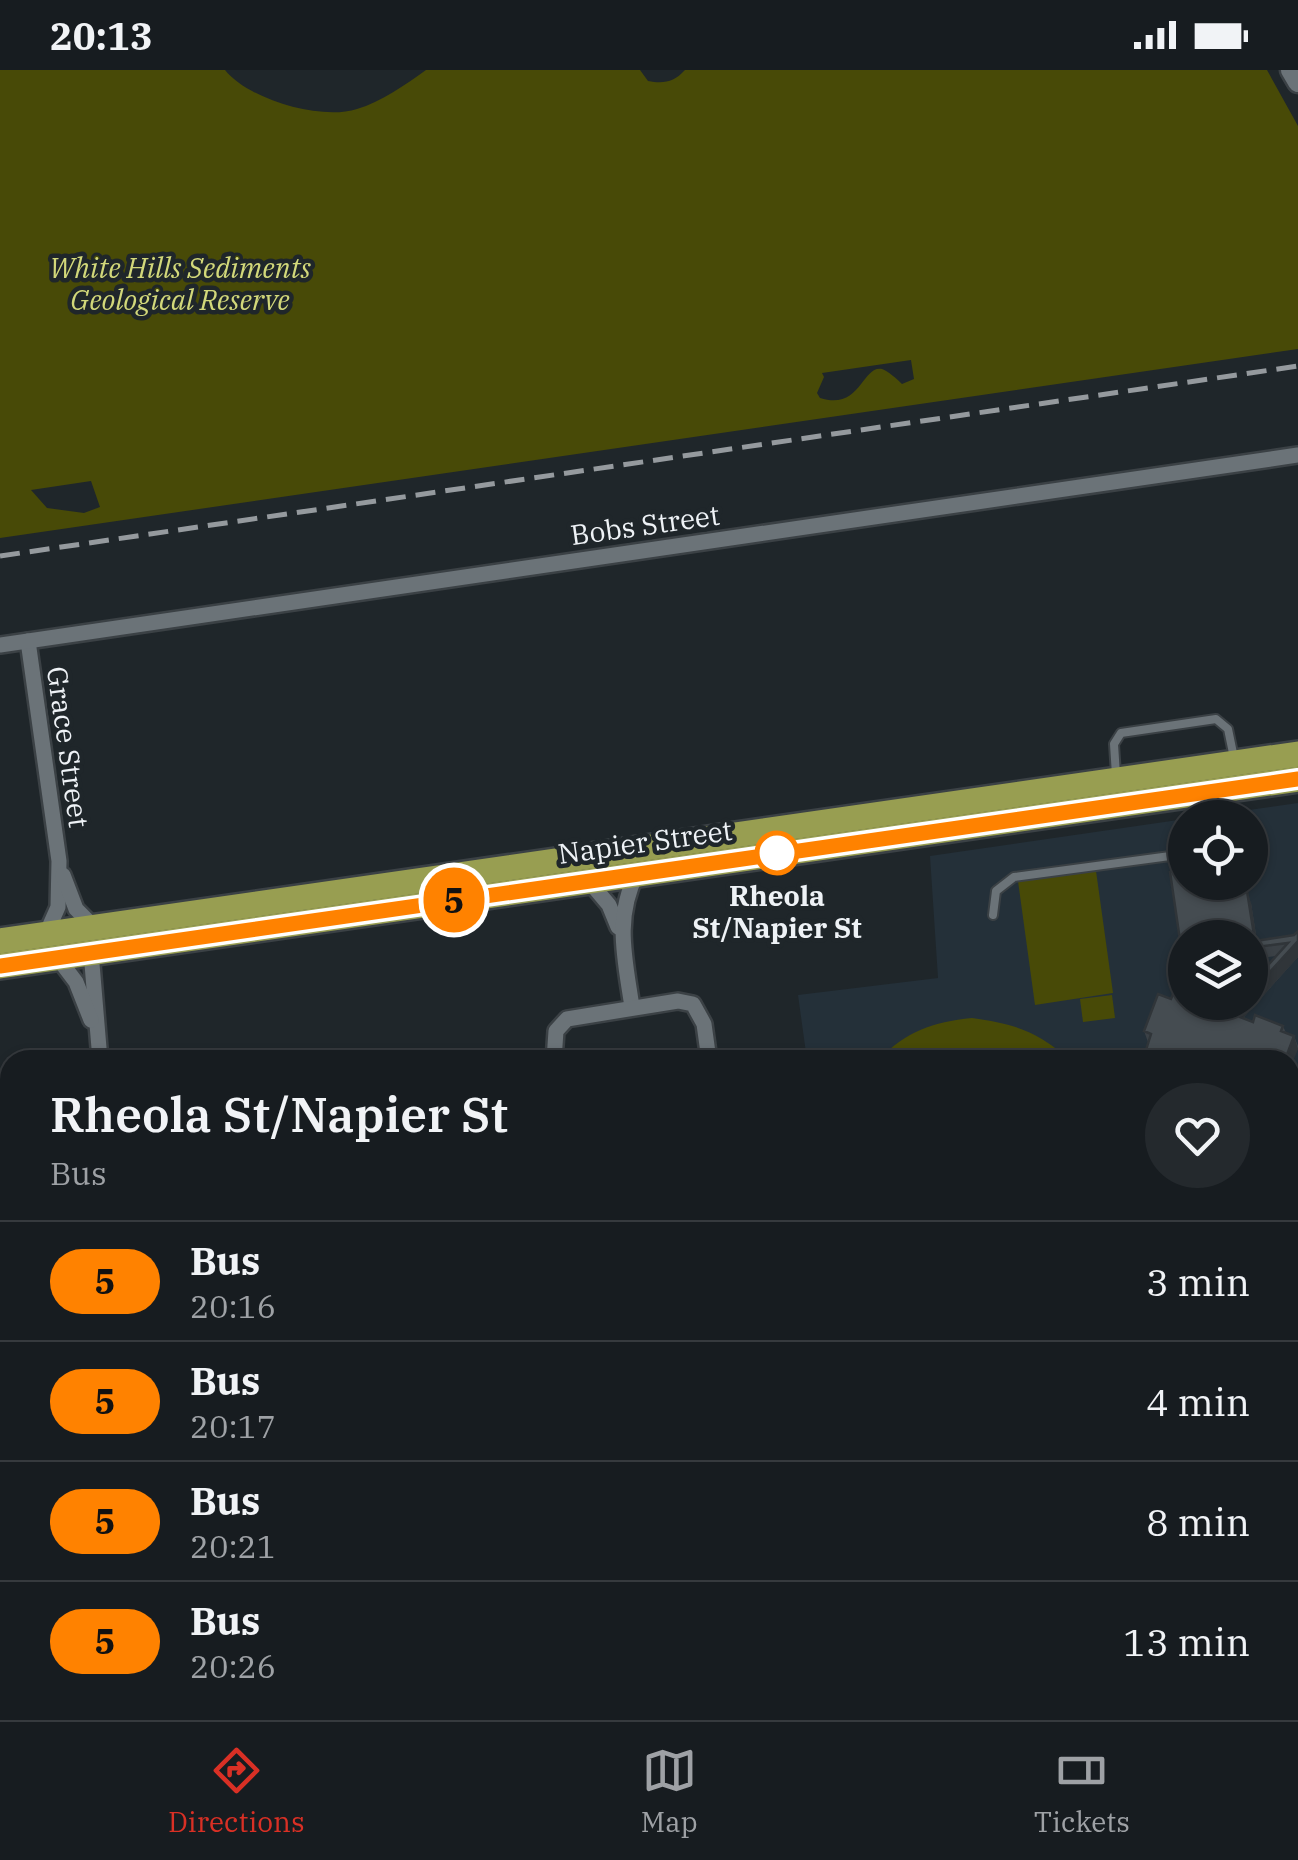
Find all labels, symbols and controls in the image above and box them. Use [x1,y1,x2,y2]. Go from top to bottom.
text: 20:13 [50,11,153,60]
park label: White Hills Sediments Geological Reserve [49,249,311,318]
street label: Bobs Street [568,496,722,553]
street label: Grace Street [39,664,98,830]
map controls [1168,800,1268,1020]
button: locate [1168,800,1268,900]
street label: Napier Street [555,811,735,872]
marker: Rheola St/Napier St [756,832,798,874]
line badge: 5 [422,868,486,932]
text: 5 [443,877,465,923]
place label: Rheola St/Napier St [692,877,862,946]
button: layers [1168,920,1268,1020]
text: Rheola St/Napier St [50,1083,508,1145]
button: heart [1145,1083,1250,1188]
text: Bus [50,1152,107,1194]
text: Bus [190,1236,260,1285]
text: 3 min [1146,1257,1250,1306]
text: 5 [94,1258,116,1304]
text: 20:16 [190,1285,276,1327]
text: Bus [190,1356,260,1405]
text: 4 min [1146,1377,1250,1426]
text: 5 [94,1378,116,1424]
text: 20:17 [190,1405,276,1447]
text: Bus [190,1476,260,1525]
text: 8 min [1146,1497,1250,1546]
text: 5 [94,1498,116,1544]
text: 20:21 [190,1525,276,1567]
text: Bus [190,1596,260,1645]
text: 13 min [1123,1617,1250,1666]
text: 5 [94,1618,116,1664]
text: 20:26 [190,1645,276,1687]
tab: Directions [168,1743,305,1840]
tab: Map [641,1743,698,1840]
tab: Tickets [1034,1743,1130,1840]

